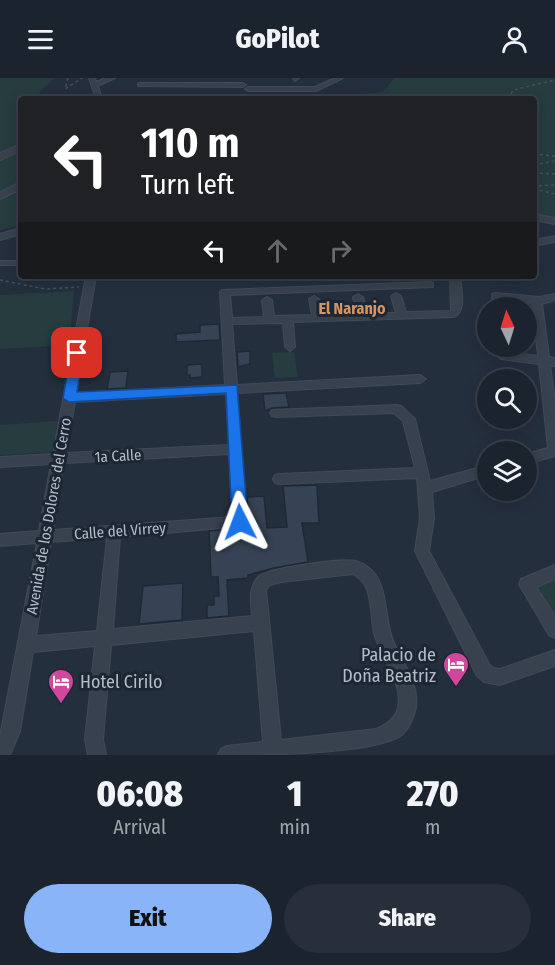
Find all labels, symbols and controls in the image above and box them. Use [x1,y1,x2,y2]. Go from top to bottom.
icon: menu [24,23,57,56]
text: GoPilot [236,23,319,55]
icon: person [498,23,531,56]
text: 110 m [141,118,240,168]
icon: left [42,120,120,198]
text: Turn left [141,169,234,201]
icon: left [198,234,231,267]
icon: ahead [261,234,294,267]
icon: right [324,234,357,267]
north arrow [477,297,537,357]
map controls [477,297,537,501]
district label: El Naranjo [318,299,386,318]
pin [51,327,102,378]
icon: arrive [60,336,93,369]
button: search [477,369,537,429]
street label: Avenida de los Dolores del Cerro [23,416,75,616]
button: layers [477,441,537,501]
street label: 1a Calle [94,446,142,466]
position arrow [208,490,272,554]
street label: Calle del Virrey [74,519,167,543]
place label: Palacio de Doña Beatriz [342,644,436,687]
hotel icon: Palacio de Doña Beatriz [441,650,471,688]
hotel icon: Hotel Cirilo [46,667,76,705]
place label: Hotel Cirilo [80,671,163,693]
text: 06:08 [96,772,183,816]
text: 1 [287,772,303,816]
text: 270 [407,772,459,816]
text: Arrival [113,815,166,839]
text: min [279,815,310,839]
text: m [425,815,440,839]
button: Exit [24,884,272,953]
button: Share [284,884,531,953]

